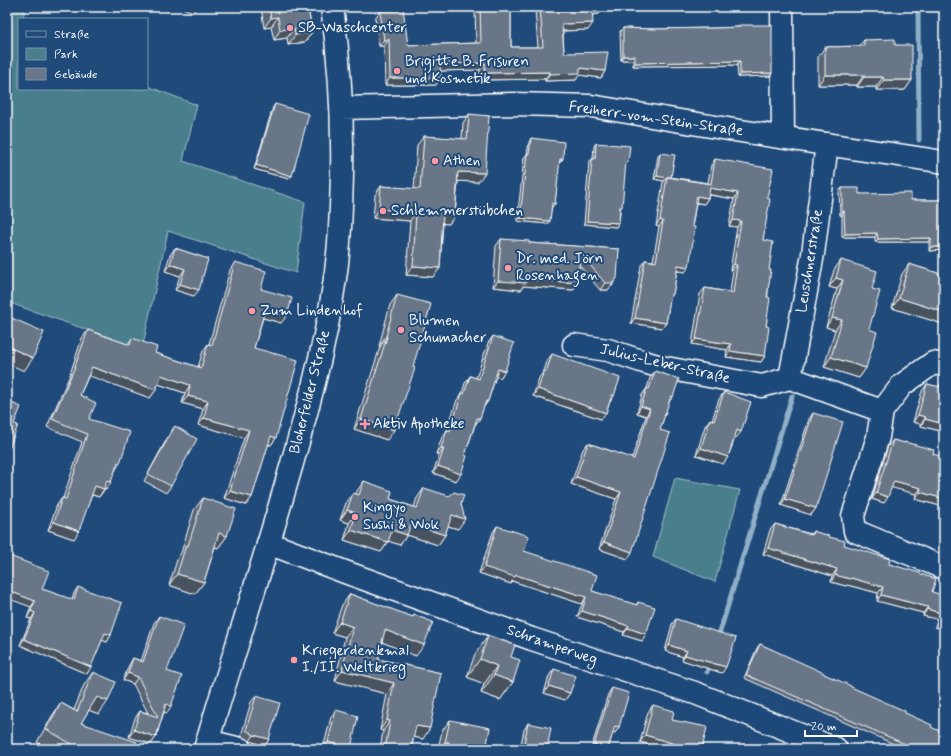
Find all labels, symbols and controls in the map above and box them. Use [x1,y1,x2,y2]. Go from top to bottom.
legend [18,18,148,90]
place label: SB-Waschcenter [298,18,407,38]
marker: SB-Waschcenter [285,23,295,33]
text: Straße [54,27,89,43]
text: Park [54,47,78,63]
place label: Brigitte B. Frisuren und Kosmetik [405,52,529,89]
marker: Brigitte B. Frisuren und Kosmetik [392,66,402,76]
text: Gebäude [54,67,97,83]
street label: Freiherr-vom-Stein-Straße [568,97,744,141]
place label: Athen [443,151,480,171]
marker: Athen [430,156,440,166]
place label: Schlemmerstübchen [391,201,523,221]
marker: Schlemmerstübchen [378,206,388,216]
street label: Leuschnerstraße [792,208,828,314]
place label: Dr. med. Jörn Rosenhagen [516,249,603,287]
marker: Dr. med. Jörn Rosenhagen [503,263,513,273]
place label: Zum Lindenhof [260,301,363,321]
marker: Zum Lindenhof [247,306,257,316]
place label: Blumen Schumacher [409,311,486,348]
marker: Blumen Schumacher [396,325,406,335]
street label: Bloherfelder Straße [285,328,335,456]
street label: Julius-Leber-Straße [598,339,732,389]
place label: Aktiv Apotheke [373,414,465,435]
marker: Aktiv Apotheke [360,419,370,429]
place label: Kingyo Sushi & Wok [363,498,440,535]
marker: Kingyo Sushi & Wok [350,512,360,522]
street label: Schramperweg [504,620,600,671]
place label: Kriegerdenkmal I./II. Weltkrieg [302,641,409,679]
marker: Kriegerdenkmal I./II. Weltkrieg [289,655,299,665]
scale bar [805,712,857,738]
text: 20 m [811,719,837,735]

